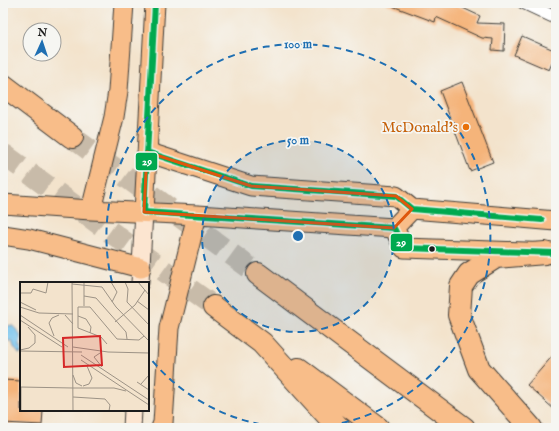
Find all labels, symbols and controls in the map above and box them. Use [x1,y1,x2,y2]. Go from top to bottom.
north arrow [22,22,62,62]
text: N [36,26,48,40]
text: 100 m [284,37,313,52]
place label: McDonald's [382,118,458,137]
marker: McDonald's [461,122,471,132]
text: 50 m [287,133,310,148]
line badge: 29 [135,152,158,171]
text: 29 [142,155,152,169]
centre of rings [291,229,305,243]
line badge: 29 [390,233,413,252]
text: 29 [396,236,406,250]
unlabelled marker [427,244,437,254]
inset map [20,282,149,411]

